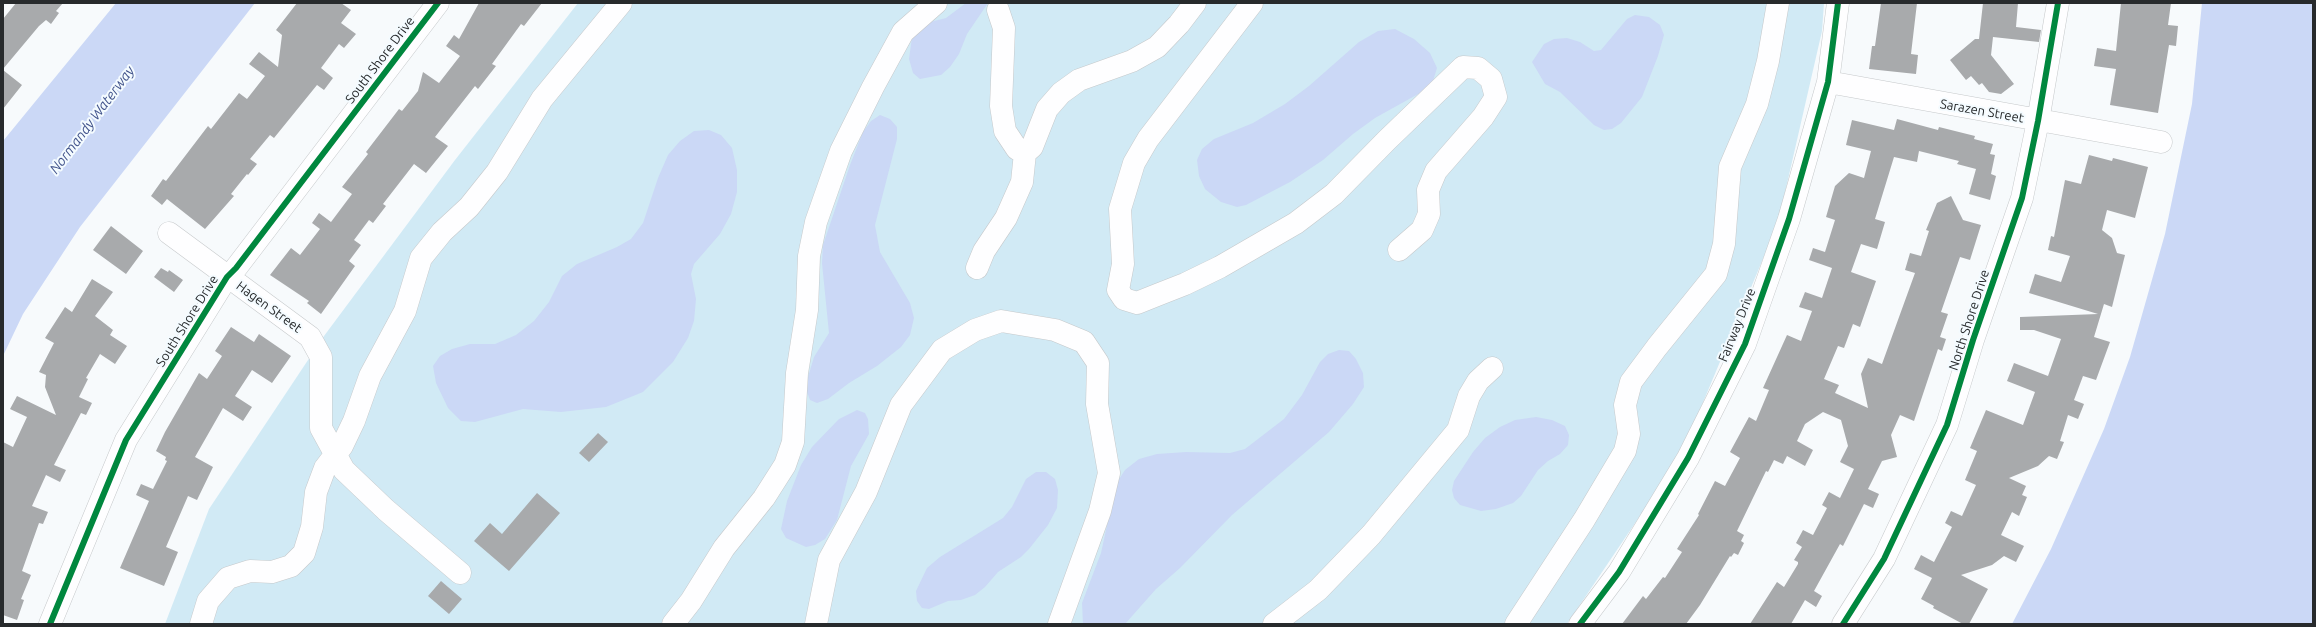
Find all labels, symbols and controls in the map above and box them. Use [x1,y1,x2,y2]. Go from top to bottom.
street label: South Shore Drive [342,13,418,107]
water label: Normandy Waterway [46,63,138,177]
street label: Sarazen Street [1939,96,2025,126]
street label: North Shore Drive [1945,268,1993,372]
street label: South Shore Drive [153,272,221,370]
street label: Hagen Street [233,278,305,336]
street label: Fairway Drive [1715,286,1759,364]

